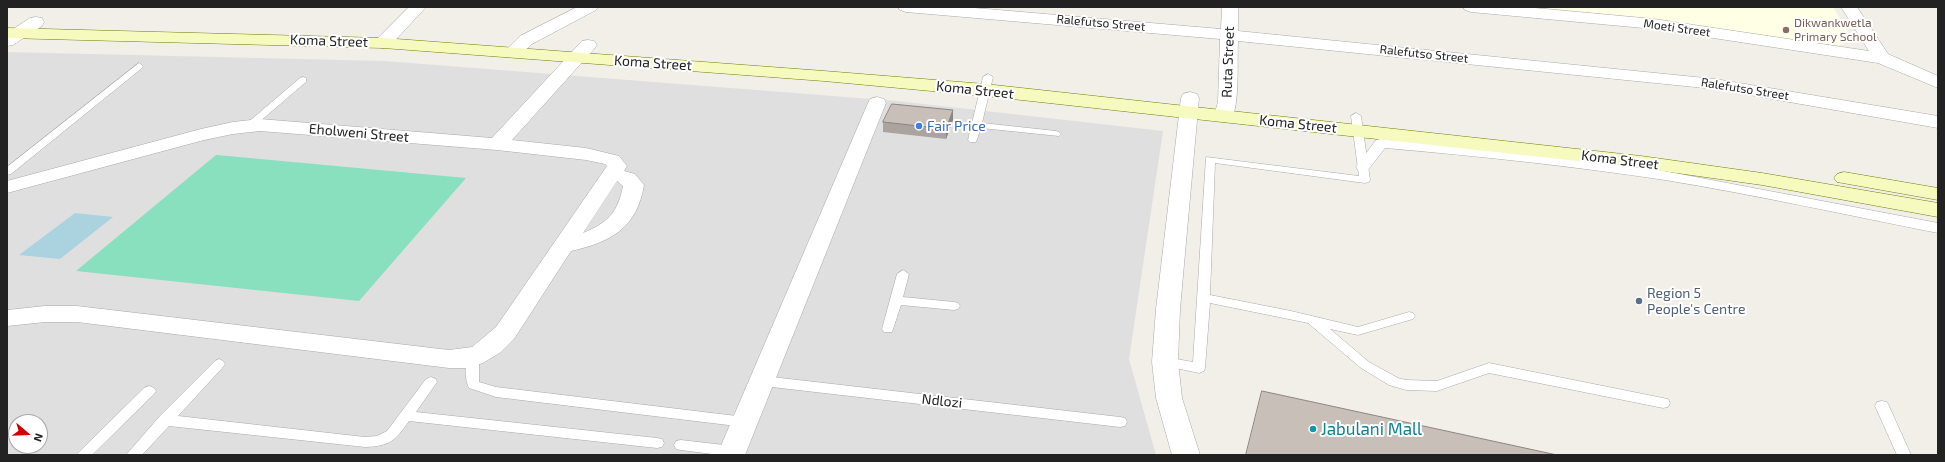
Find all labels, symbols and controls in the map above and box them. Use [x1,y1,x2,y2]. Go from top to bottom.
street label: Ralefutso Street [1056,12,1146,34]
street label: Moeti Street [1643,16,1711,40]
place label: Dikwankwetla Primary School [1794,16,1877,44]
marker: Dikwankwetla Primary School [1781,25,1791,35]
street label: Ruta Street [1218,26,1238,98]
street label: Koma Street [290,31,368,51]
street label: Ralefutso Street [1379,42,1469,66]
street label: Koma Street [613,52,693,74]
street label: Ralefutso Street [1700,75,1790,103]
street label: Koma Street [935,78,1015,102]
street label: Koma Street [1258,112,1338,136]
place label: Fair Price [927,118,986,134]
street label: Eholweni Street [308,120,410,146]
marker: Fair Price [914,121,924,131]
street label: Koma Street [1580,147,1660,173]
place label: Region 5 People's Centre [1647,285,1745,318]
marker: Region 5 People's Centre [1634,296,1644,306]
street label: Ndlozi [921,391,963,411]
north arrow [8,414,48,454]
place label: Jabulani Mall [1321,419,1422,439]
marker: Jabulani Mall [1308,424,1318,434]
text: N [31,432,46,444]

